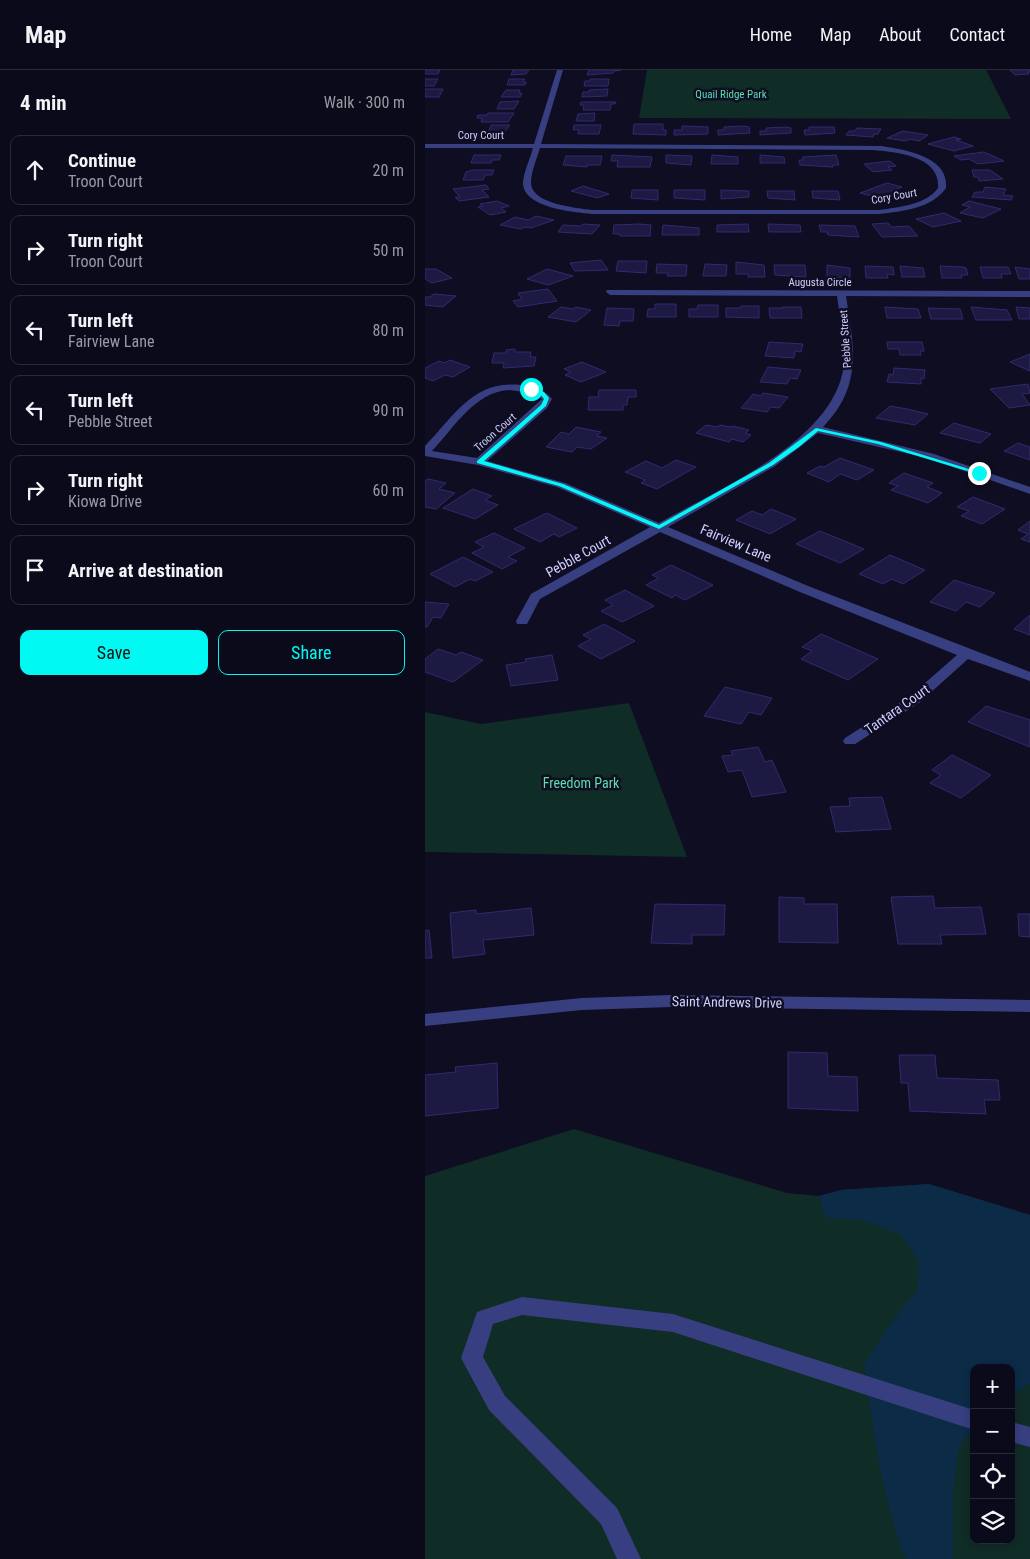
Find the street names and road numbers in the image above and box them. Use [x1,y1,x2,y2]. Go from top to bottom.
street label: Cory Court [458,129,504,142]
street label: Cory Court [870,186,918,207]
street label: Augusta Circle [788,276,852,289]
street label: Pebble Street [837,310,854,368]
street label: Troon Court [472,411,519,454]
street label: Fairview Lane [698,521,774,565]
street label: Pebble Court [543,532,613,580]
street label: Tantara Court [862,681,932,737]
street label: Saint Andrews Drive [672,993,783,1011]

